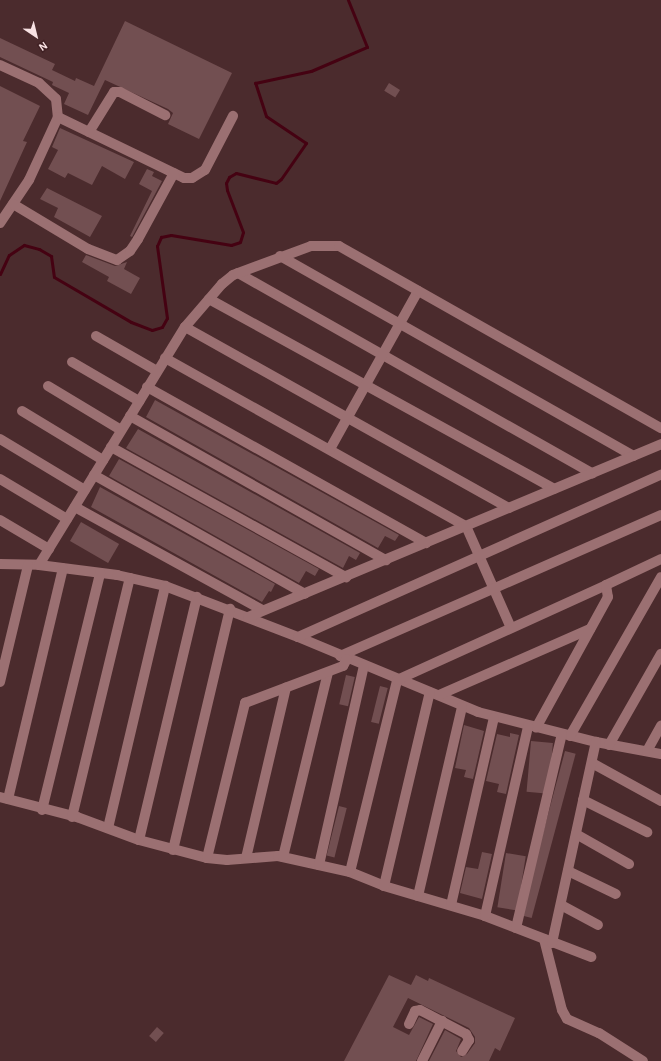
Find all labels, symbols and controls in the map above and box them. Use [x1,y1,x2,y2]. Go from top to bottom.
north arrow [16,16,56,56]
text: N [37,40,49,53]

